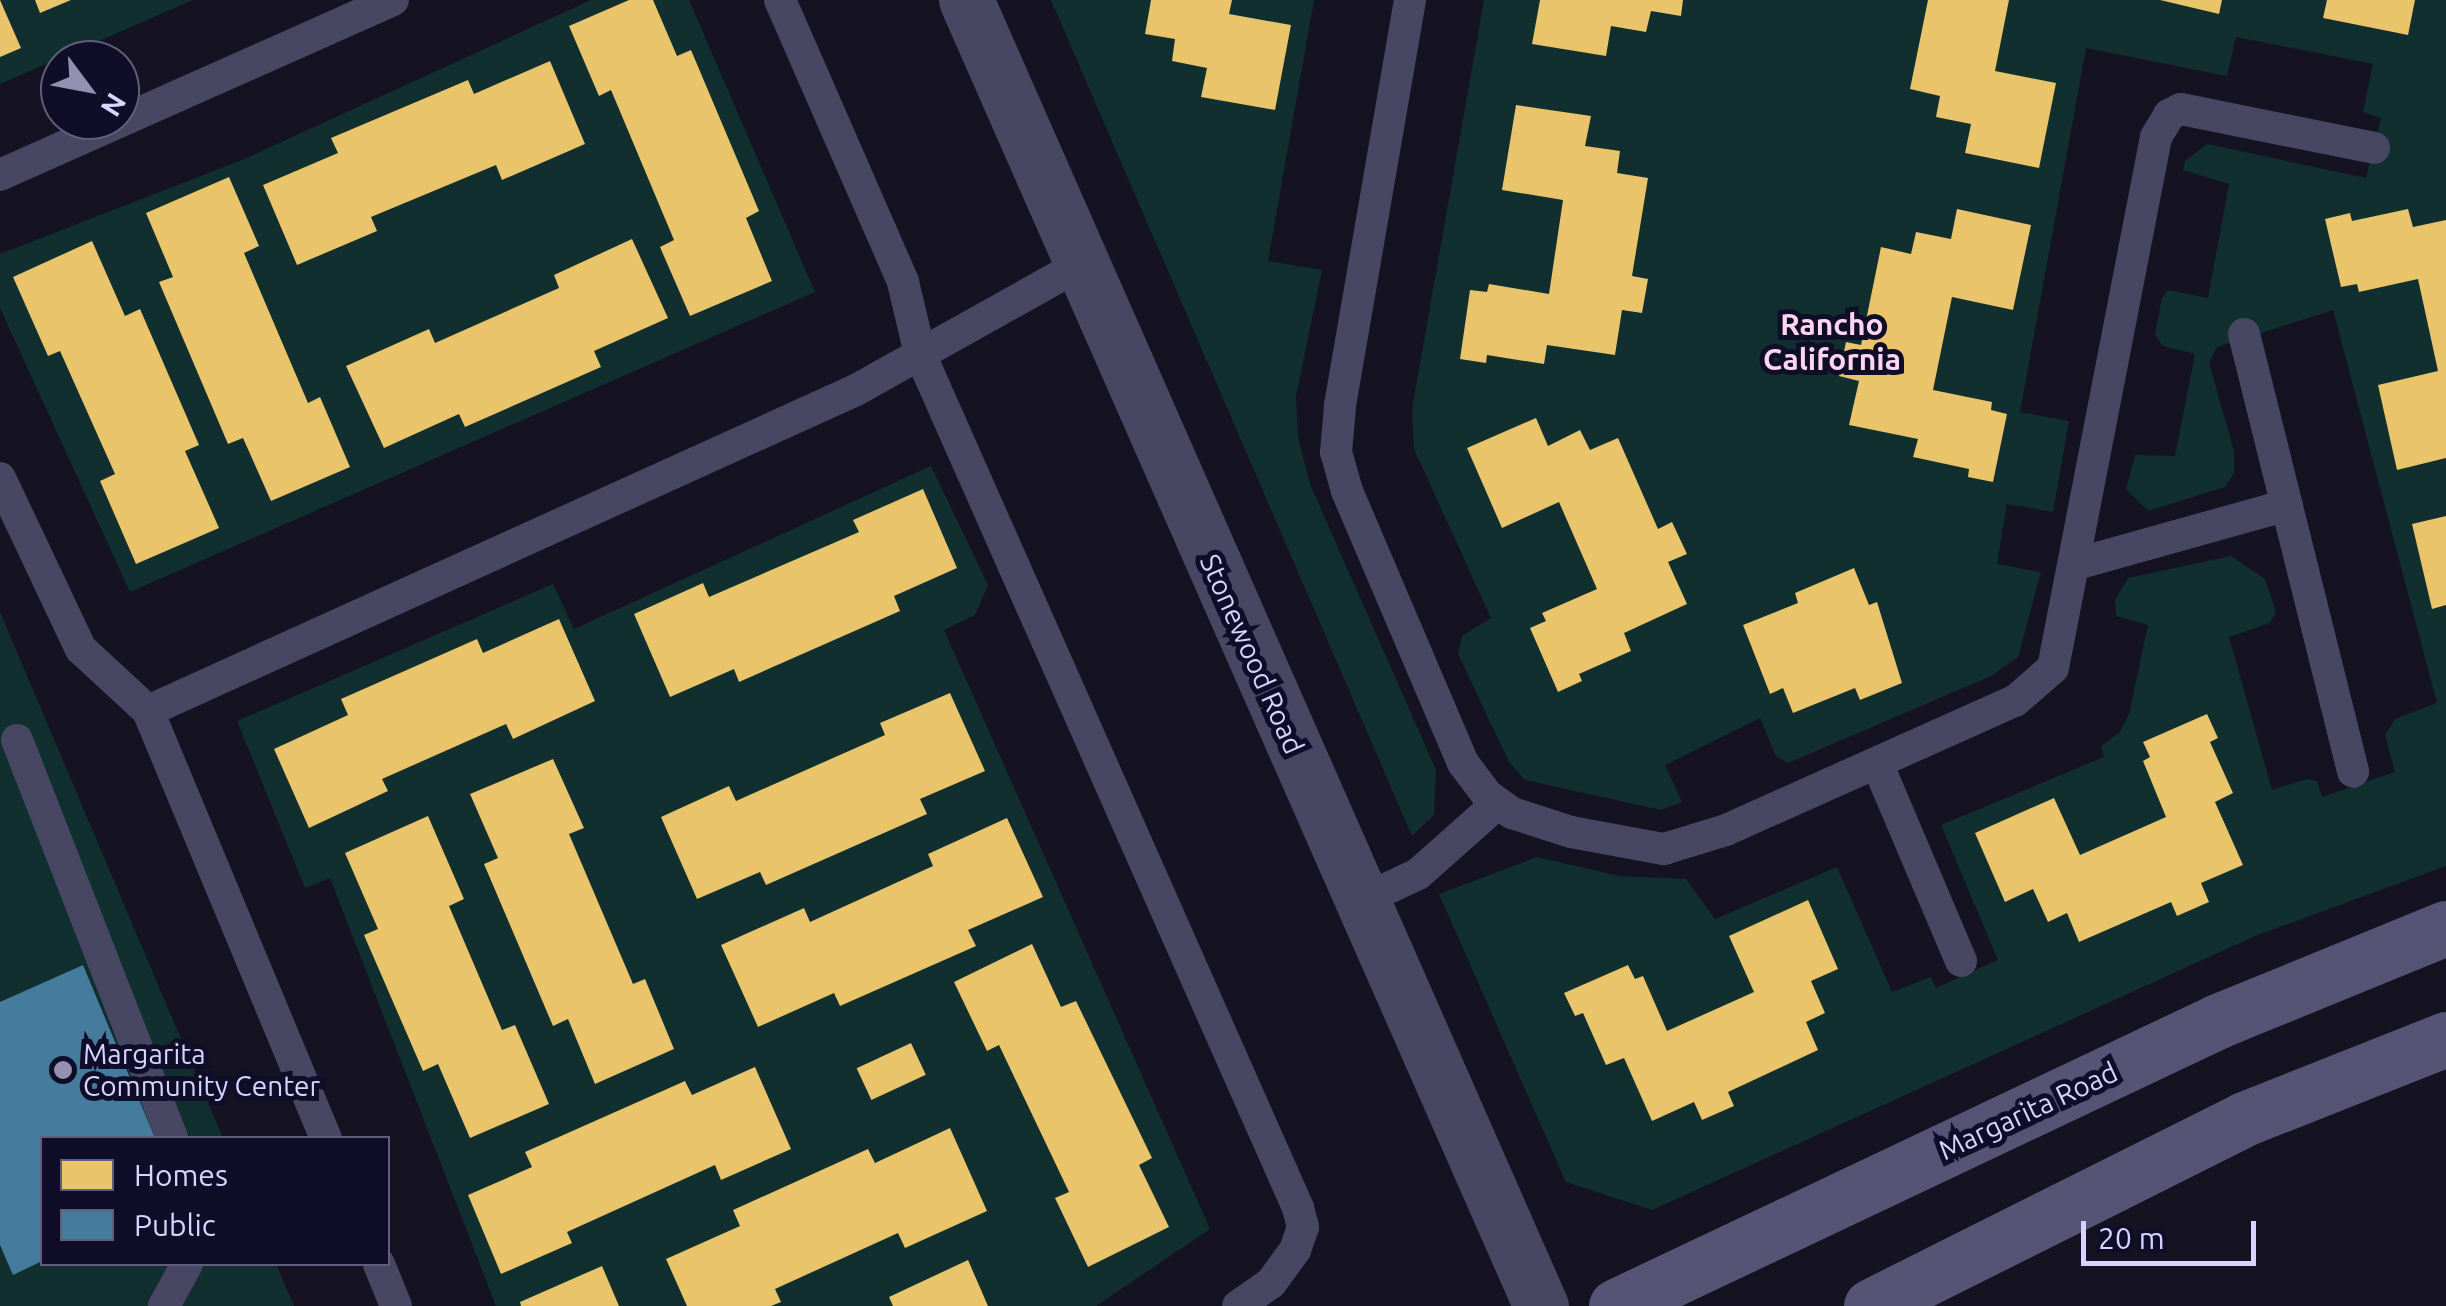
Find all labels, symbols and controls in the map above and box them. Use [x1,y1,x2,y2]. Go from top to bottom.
north arrow [40,40,140,140]
text: N [95,88,133,122]
district label: Rancho California [1763,306,1901,376]
street label: Stonewood Road [1193,549,1311,759]
place label: Margarita Community Center [83,1037,320,1103]
street label: Margarita Road [1933,1055,2123,1167]
marker: Margarita Community Center [52,1059,74,1081]
legend [40,1136,390,1266]
text: Homes [134,1158,228,1192]
scale bar [2086,1201,2261,1263]
text: Public [134,1208,216,1242]
text: 20 m [2098,1221,2165,1255]

